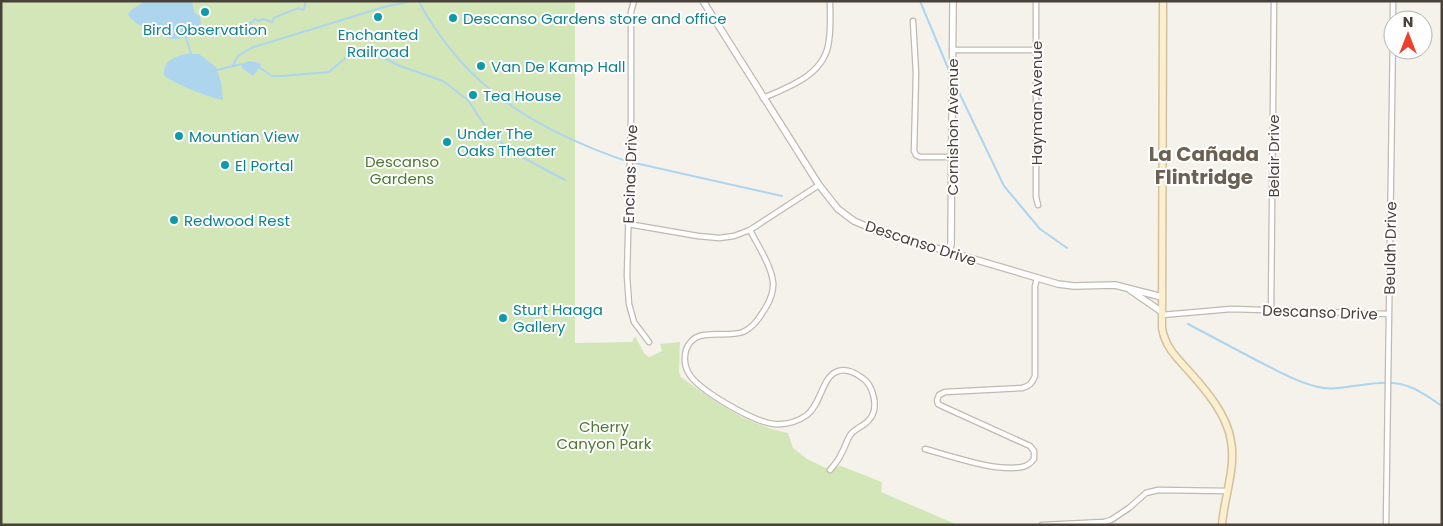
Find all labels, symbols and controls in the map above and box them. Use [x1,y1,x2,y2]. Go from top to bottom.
marker: Bird Observation [199,6,211,18]
place label: Descanso Gardens store and office [463,8,727,29]
north arrow [1383,10,1433,60]
marker: Enchanted Railroad [372,11,384,23]
marker: Descanso Gardens store and office [447,12,459,24]
text: N [1403,12,1413,32]
place label: Bird Observation [143,19,267,40]
place label: Enchanted Railroad [338,24,418,62]
street label: Hayman Avenue [1026,41,1047,165]
place label: Van De Kamp Hall [491,56,625,77]
street label: Cornishon Avenue [942,58,963,196]
marker: Van De Kamp Hall [475,60,487,72]
place label: Tea House [483,85,561,106]
marker: Tea House [467,89,479,101]
street label: Belair Drive [1263,114,1284,198]
place label: Under The Oaks Theater [457,123,556,161]
street label: Encinas Drive [618,124,642,224]
place label: Mountian View [189,126,300,147]
marker: Mountian View [173,130,185,142]
marker: Under The Oaks Theater [441,136,453,148]
district label: La Cañada Flintridge [1149,140,1259,191]
park label: Descanso Gardens [365,151,439,189]
place label: El Portal [235,155,294,176]
marker: El Portal [219,159,231,171]
street label: Beulah Drive [1379,201,1401,295]
place label: Redwood Rest [184,210,290,231]
marker: Redwood Rest [168,214,180,226]
street label: Descanso Drive [863,215,979,271]
place label: Sturt Haaga Gallery [513,299,603,337]
street label: Descanso Drive [1262,299,1378,325]
marker: Sturt Haaga Gallery [497,312,509,324]
park label: Cherry Canyon Park [556,416,652,454]

